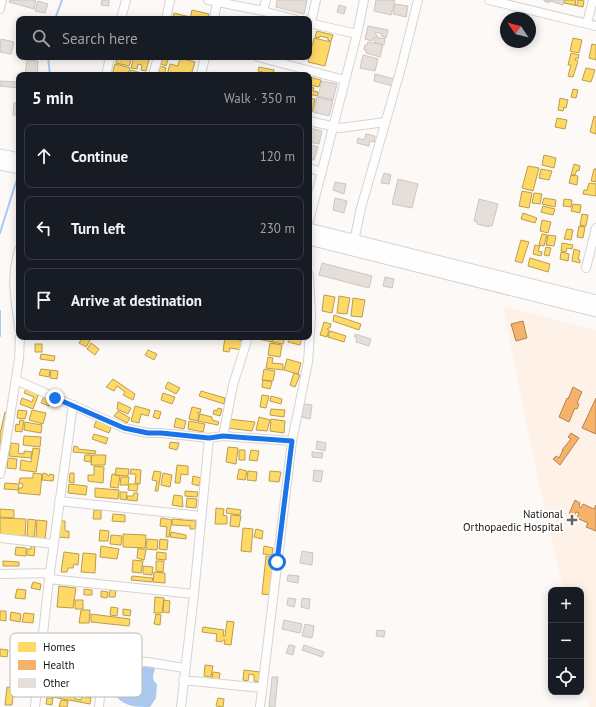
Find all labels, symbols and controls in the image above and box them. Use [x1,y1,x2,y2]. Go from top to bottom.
north arrow [500,12,536,48]
search box [16,16,312,60]
icon: search [30,27,52,49]
text: Search here [62,29,138,48]
text: 5 min [32,87,73,109]
text: Walk · 350 m [224,90,296,107]
icon: ahead [33,145,55,167]
text: Continue [71,147,128,166]
text: 120 m [260,148,295,165]
icon: left [33,217,55,239]
text: Turn left [71,219,125,238]
text: 230 m [260,220,295,237]
icon: arrive [33,289,55,311]
text: Arrive at destination [71,291,202,310]
route end [46,389,64,407]
place label: National Orthopaedic Hospital [463,507,564,534]
marker: National Orthopaedic Hospital [566,514,578,526]
route start [268,553,286,571]
map controls [548,587,584,695]
button: + [548,587,584,623]
button: − [548,623,584,659]
legend [10,633,142,697]
text: Homes [43,640,76,654]
text: Health [43,658,74,672]
button: locate [548,659,584,695]
text: Other [43,676,70,690]

